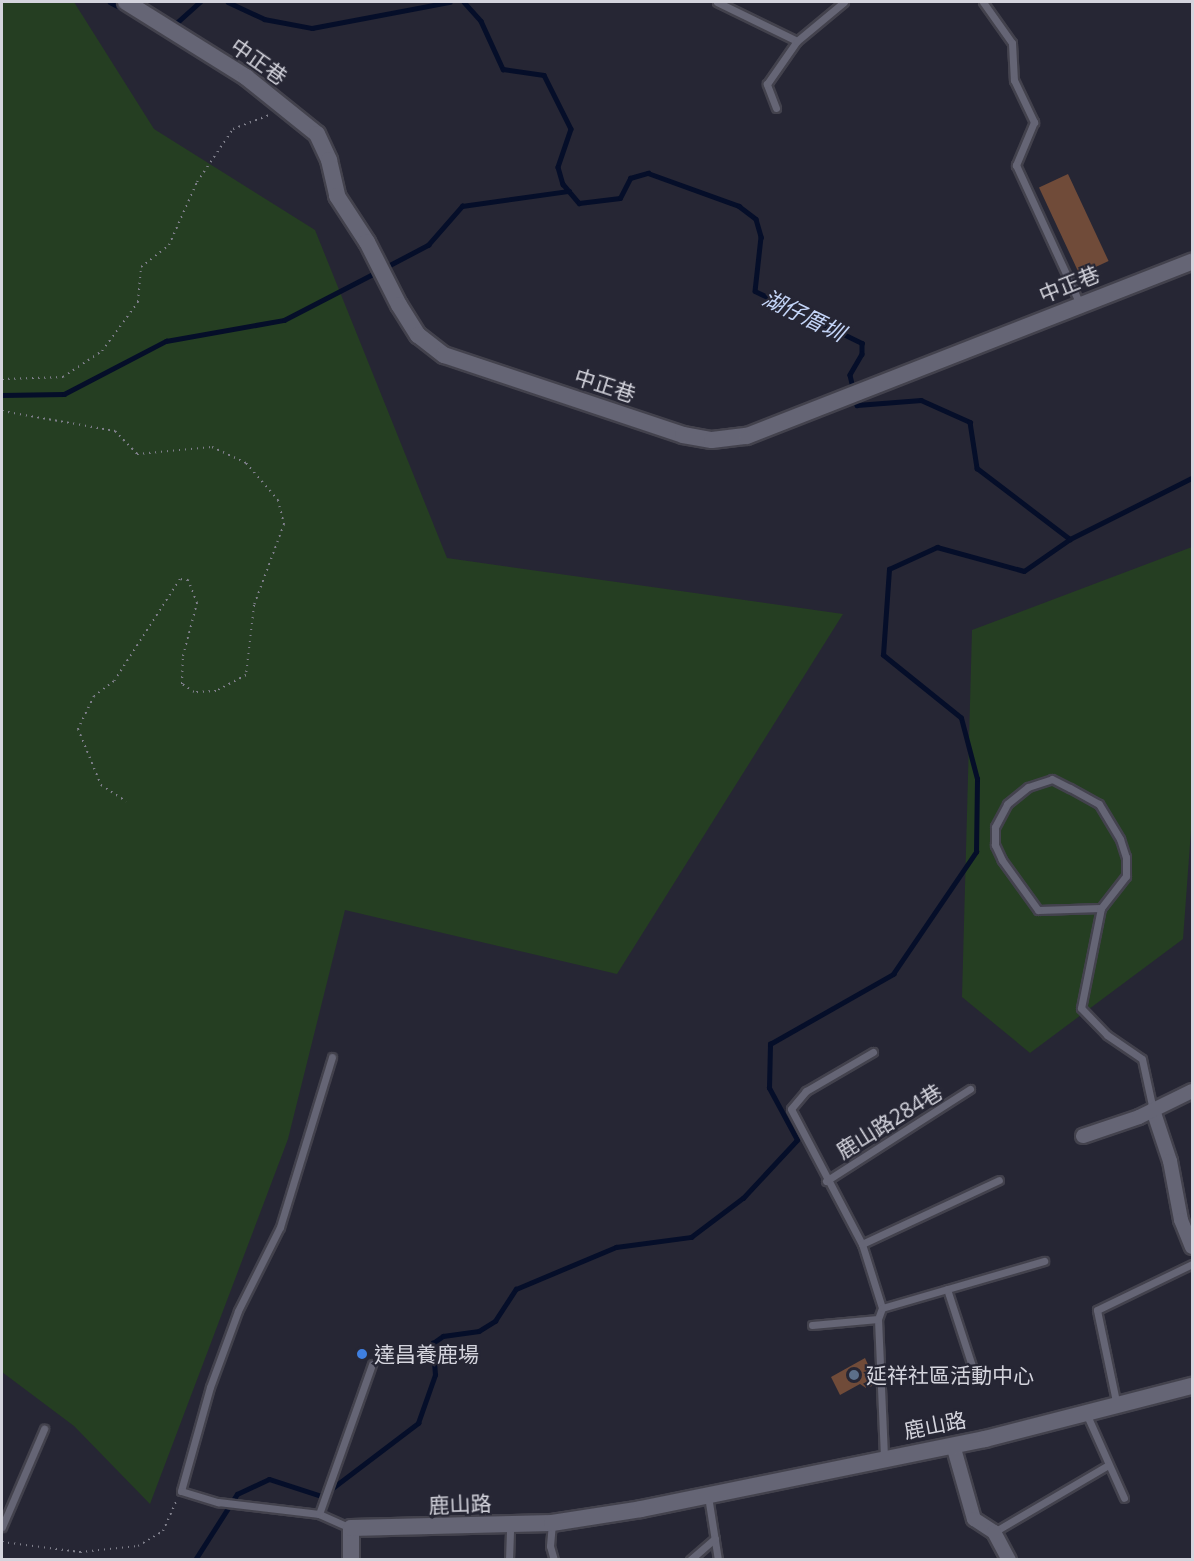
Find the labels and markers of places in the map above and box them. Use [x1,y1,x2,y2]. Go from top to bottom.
place label: 達昌養鹿場 [374,1341,479,1367]
marker: 達昌養鹿場 [355,1347,369,1361]
place label: 延祥社區活動中心 [866,1362,1034,1388]
marker: 延祥社區活動中心 [847,1368,861,1382]

